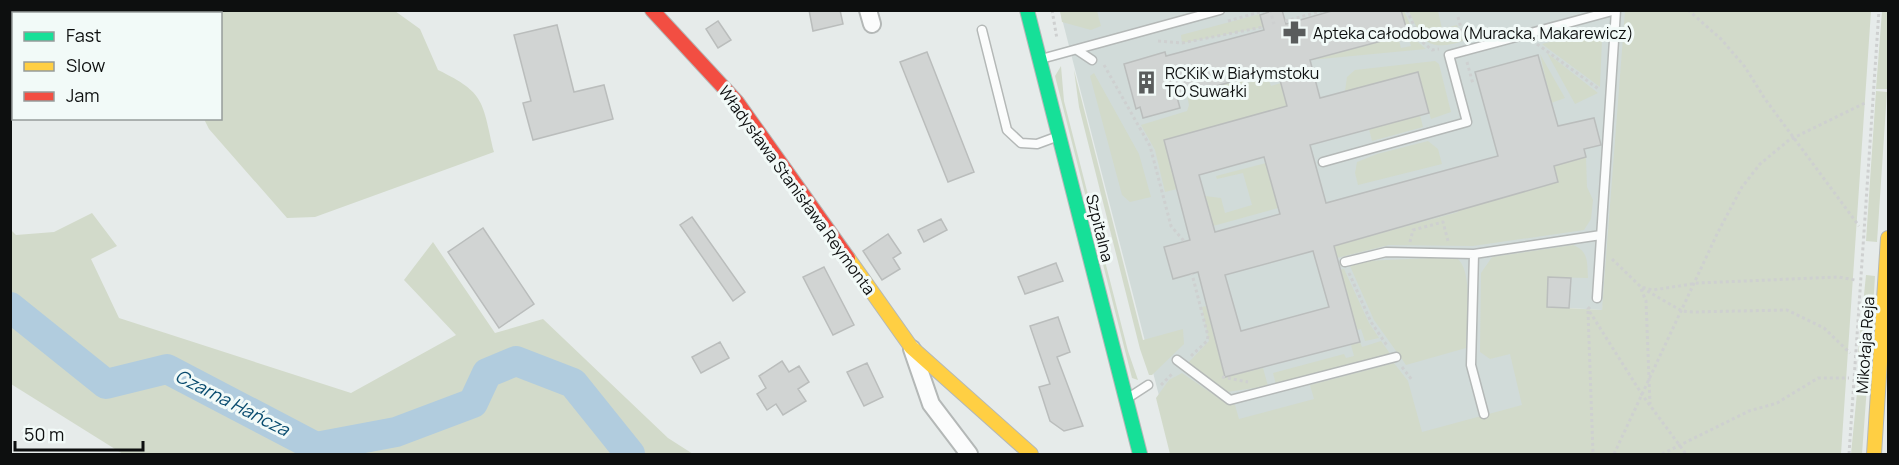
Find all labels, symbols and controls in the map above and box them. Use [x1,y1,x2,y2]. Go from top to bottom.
legend [12,12,222,120]
pharmacy icon: Apteka całodobowa (Muracka, Makarewicz) [1282,20,1308,46]
place label: Apteka całodobowa (Muracka, Makarewicz) [1313,22,1634,44]
text: Fast [66,23,101,47]
text: Slow [66,53,106,77]
place label: RCKiK w Białymstoku TO Suwałki [1165,62,1319,102]
building icon: RCKiK w Białymstoku TO Suwałki [1134,69,1160,95]
street label: Władysława Stanisława Reymonta [714,81,880,299]
text: Jam [66,83,100,107]
street label: Szpitalna [1081,192,1119,264]
street label: Mikołaja Reja [1851,296,1879,394]
water label: Czarna Hańcza [171,363,294,442]
scale bar [15,414,142,452]
text: 50 m [24,422,64,446]

